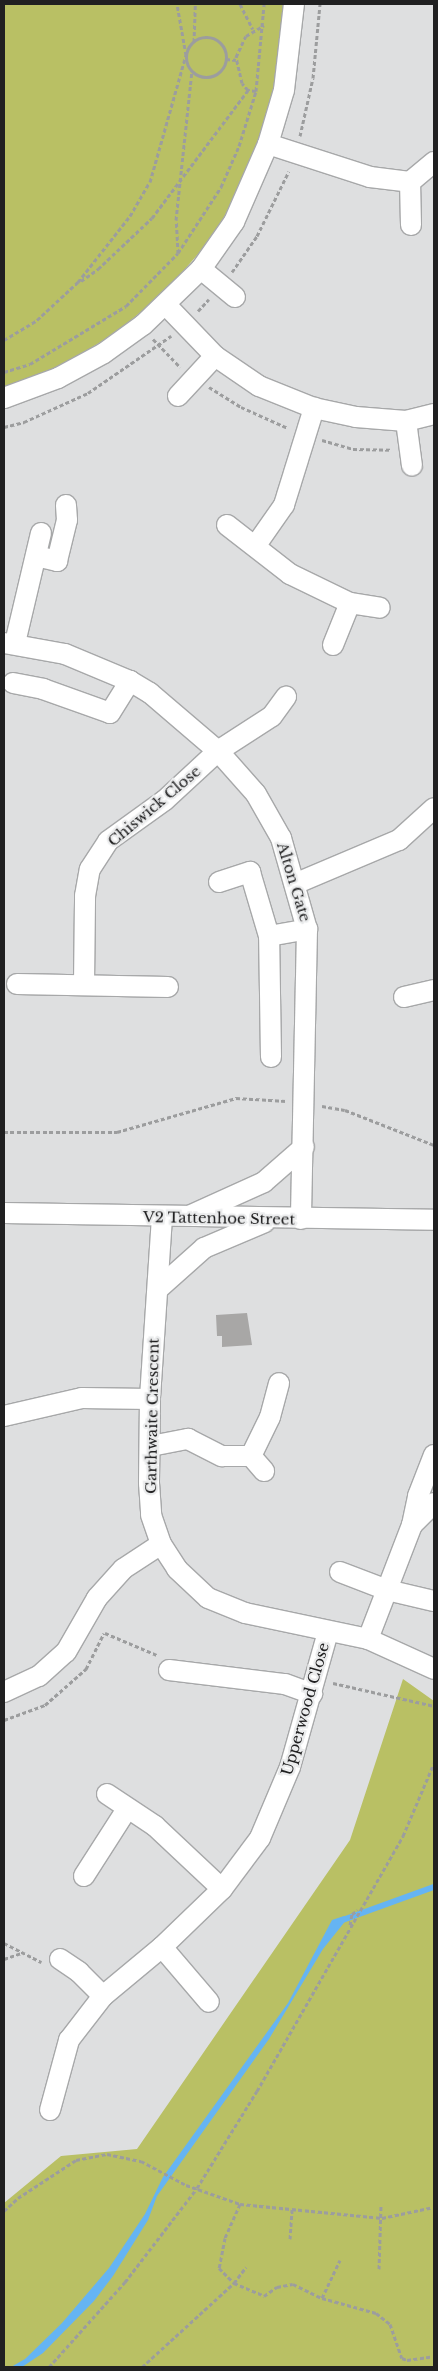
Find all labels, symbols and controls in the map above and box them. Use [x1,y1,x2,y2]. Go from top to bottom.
street label: Chiswick Close [104,762,204,850]
street label: Alton Gate [273,840,315,924]
street label: V2 Tattenhoe Street [143,1208,295,1228]
street label: Garthwaite Crescent [142,1338,162,1494]
street label: Upperwood Close [277,1641,333,1777]

